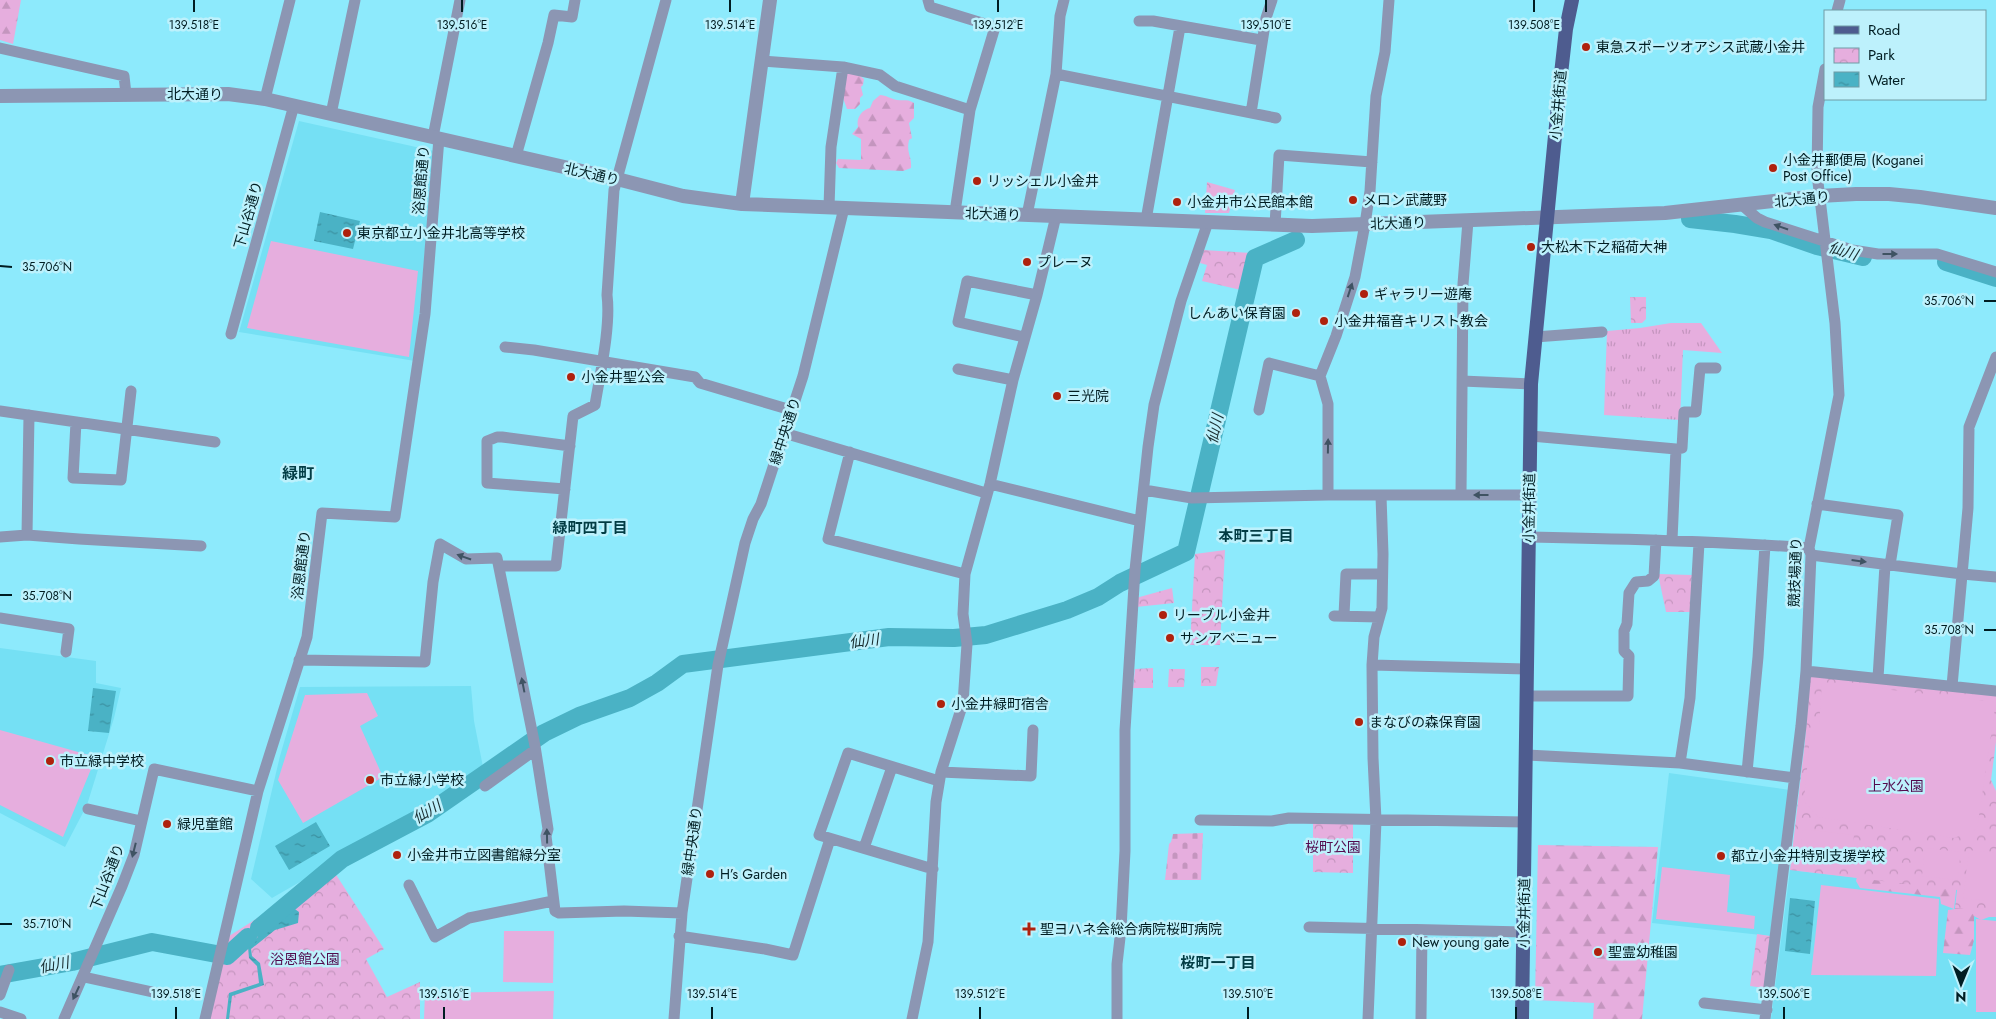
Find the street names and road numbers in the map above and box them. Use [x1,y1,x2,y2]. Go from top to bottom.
street label: 小金井街道 [1545,69,1571,141]
street label: 北大通り [167,84,223,104]
street label: 浴恩館通り [408,144,434,216]
street label: 北大通り [562,158,622,190]
street label: 下山谷通り [229,179,267,251]
street label: 北大通り [1773,186,1831,212]
street label: 北大通り [965,203,1021,225]
street label: 北大通り [1370,212,1426,234]
street label: 緑中央通り [765,395,805,467]
street label: 小金井街道 [1518,473,1540,543]
street label: 浴恩館通り [287,529,315,601]
street label: 競技場通り [1784,537,1806,607]
street label: 緑中央通り [677,805,707,877]
street label: 下山谷通り [85,841,129,913]
street label: 小金井街道 [1513,878,1535,948]

